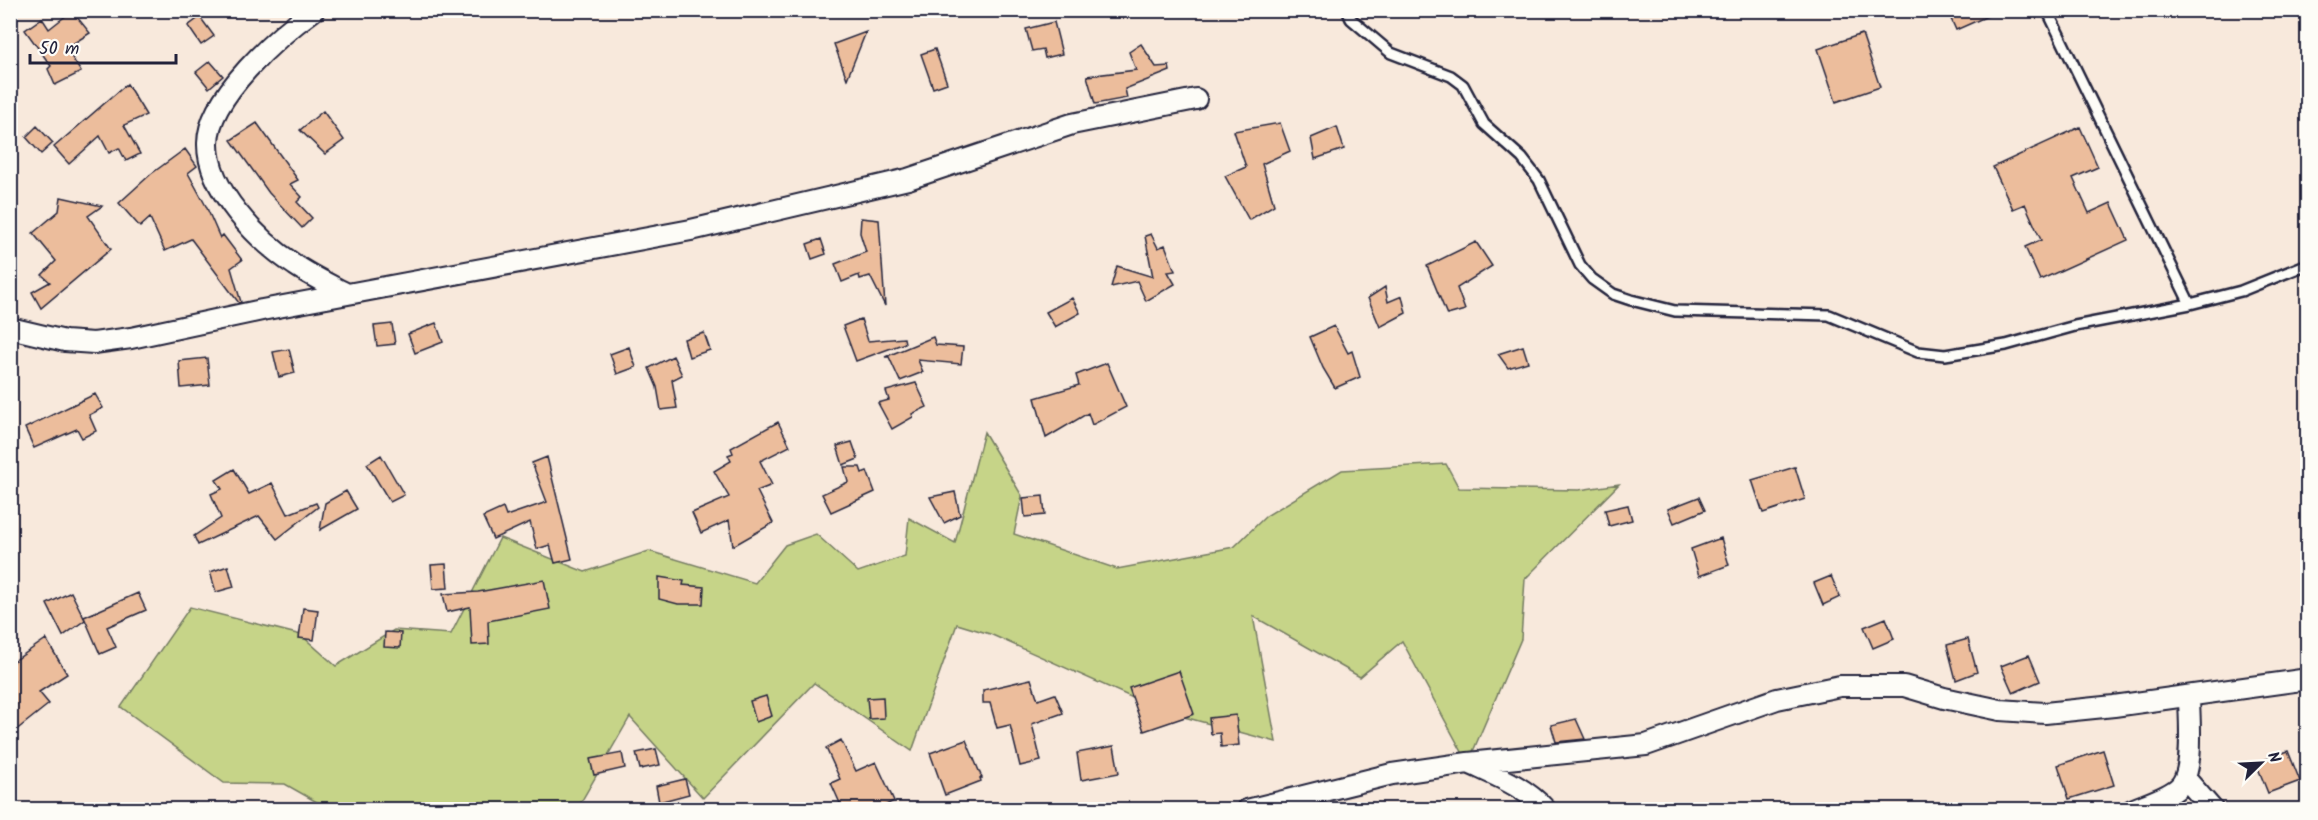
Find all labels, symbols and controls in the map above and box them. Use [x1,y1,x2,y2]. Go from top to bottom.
scale bar [30,27,176,65]
text: 50 m [39,35,79,64]
north arrow [2231,733,2291,793]
text: N [2260,748,2287,767]

